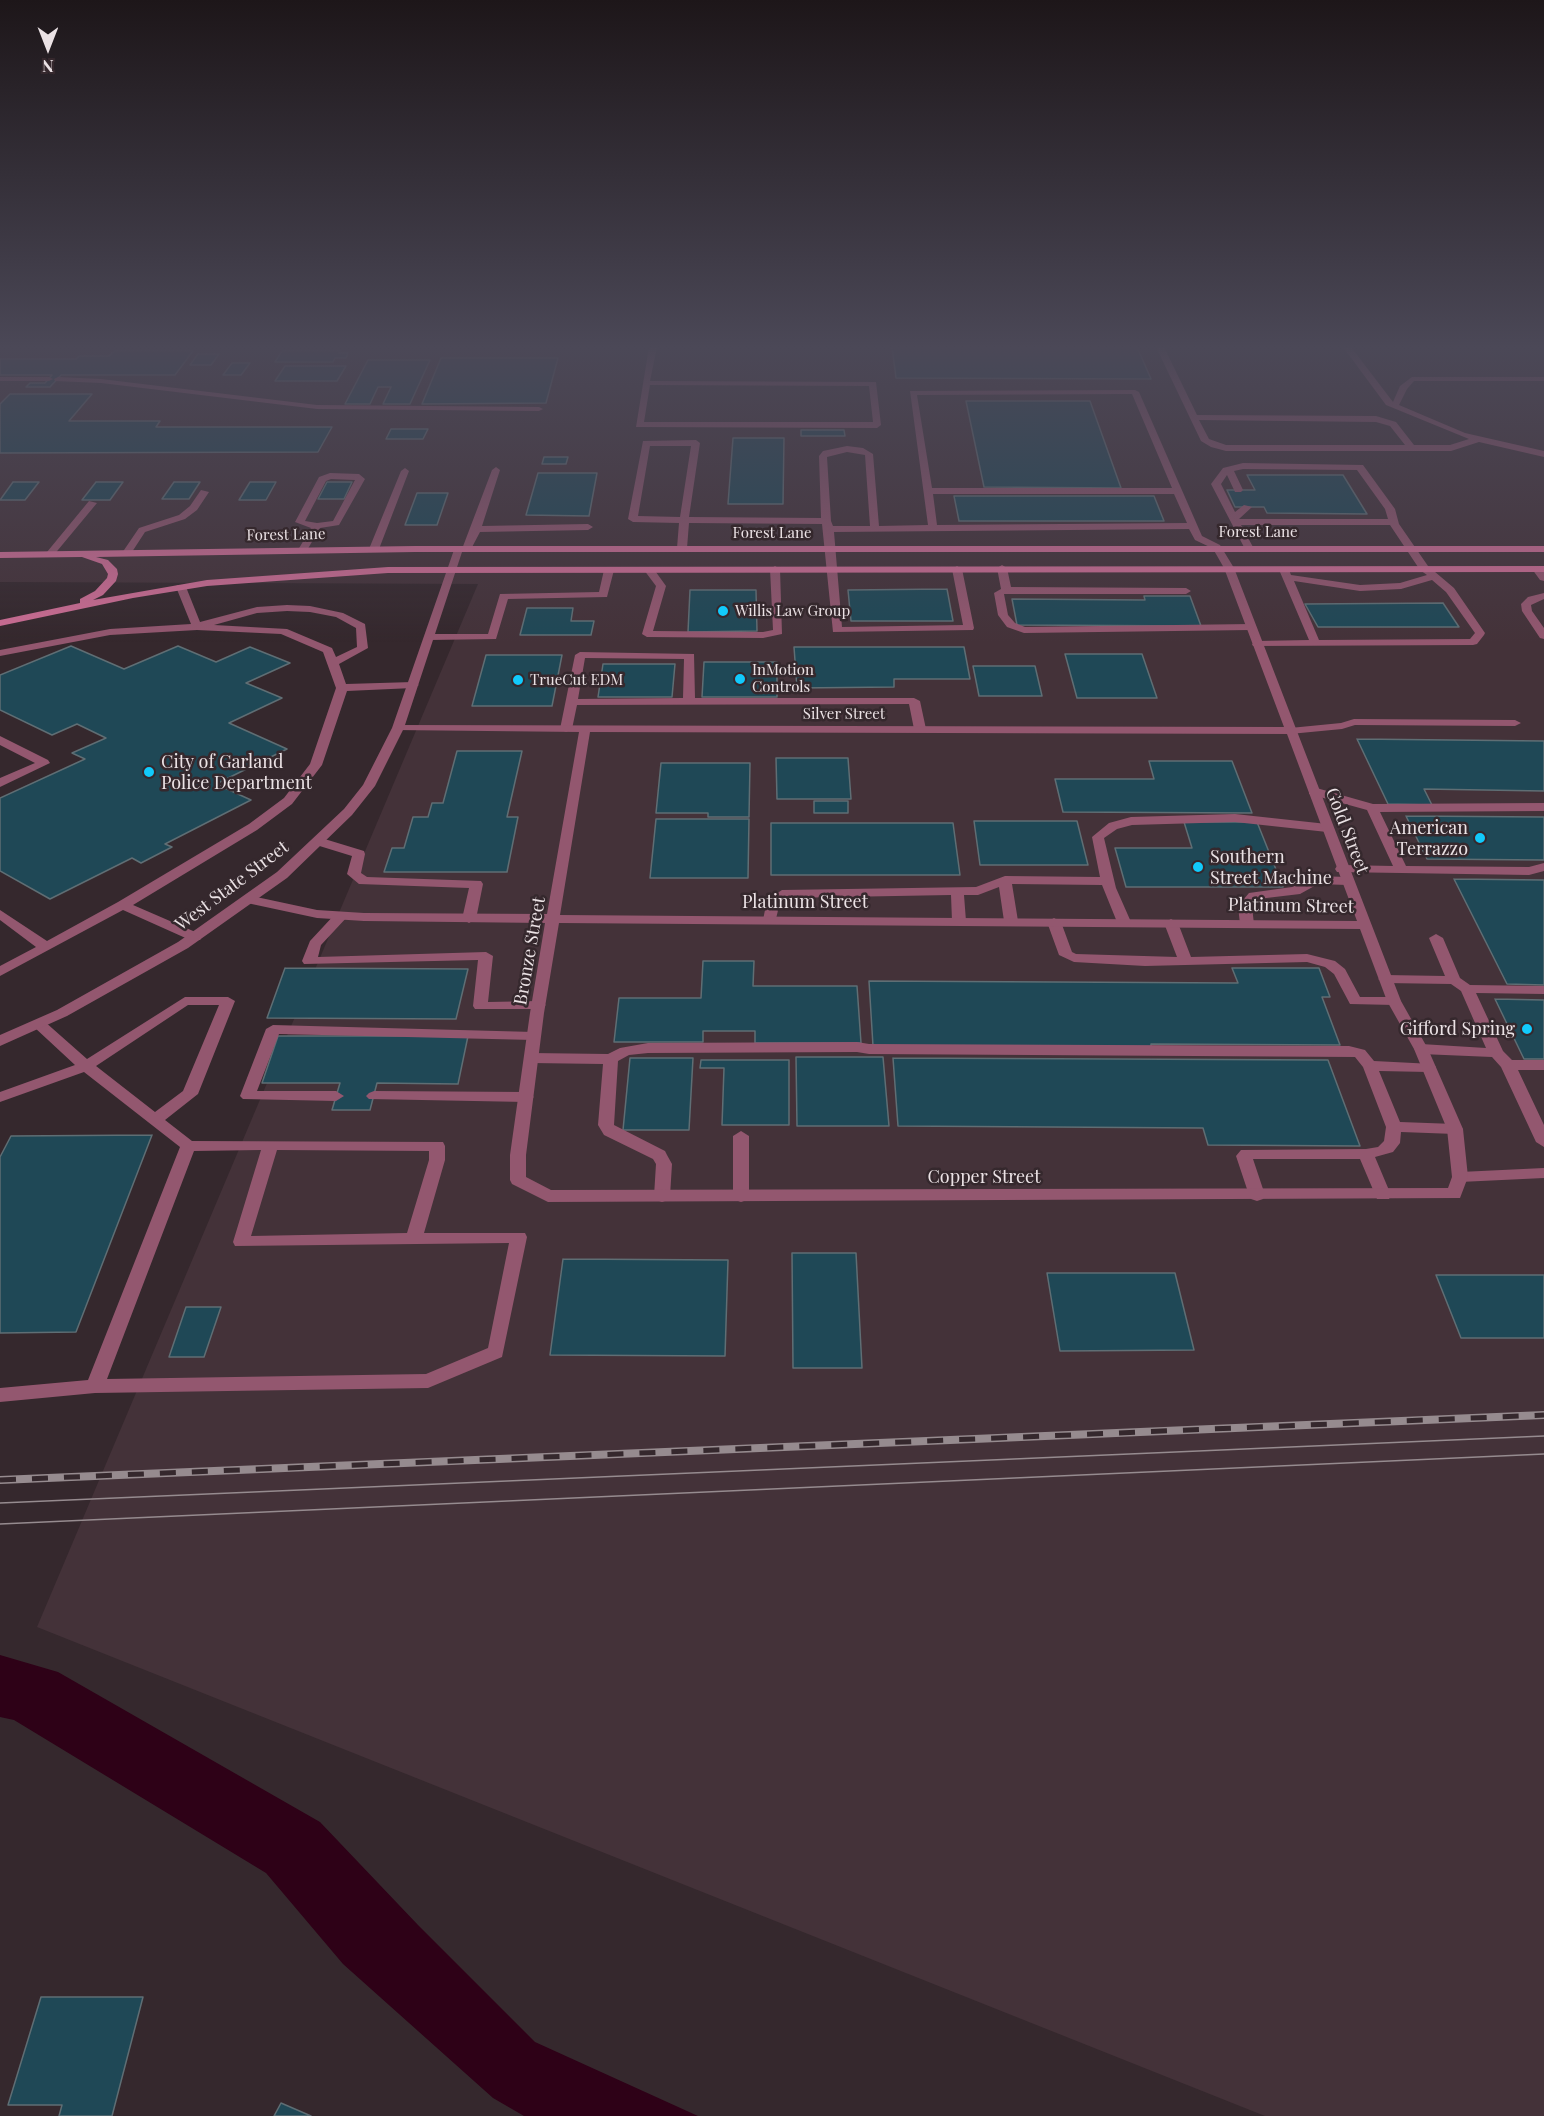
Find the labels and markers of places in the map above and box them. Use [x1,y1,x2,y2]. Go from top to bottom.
place label: Willis Law Group [735,602,850,620]
marker: Willis Law Group [716,604,730,618]
place label: InMotion Controls [752,661,814,696]
place label: TrueCut EDM [530,671,623,689]
marker: InMotion Controls [733,672,747,686]
marker: TrueCut EDM [511,673,525,687]
place label: City of Garland Police Department [161,751,312,794]
marker: City of Garland Police Department [142,765,156,779]
place label: American Terrazzo [1390,817,1468,860]
marker: American Terrazzo [1473,831,1487,845]
place label: Southern Street Machine [1210,846,1332,888]
marker: Southern Street Machine [1191,860,1205,874]
place label: Gifford Spring [1400,1018,1515,1040]
marker: Gifford Spring [1520,1022,1534,1036]

